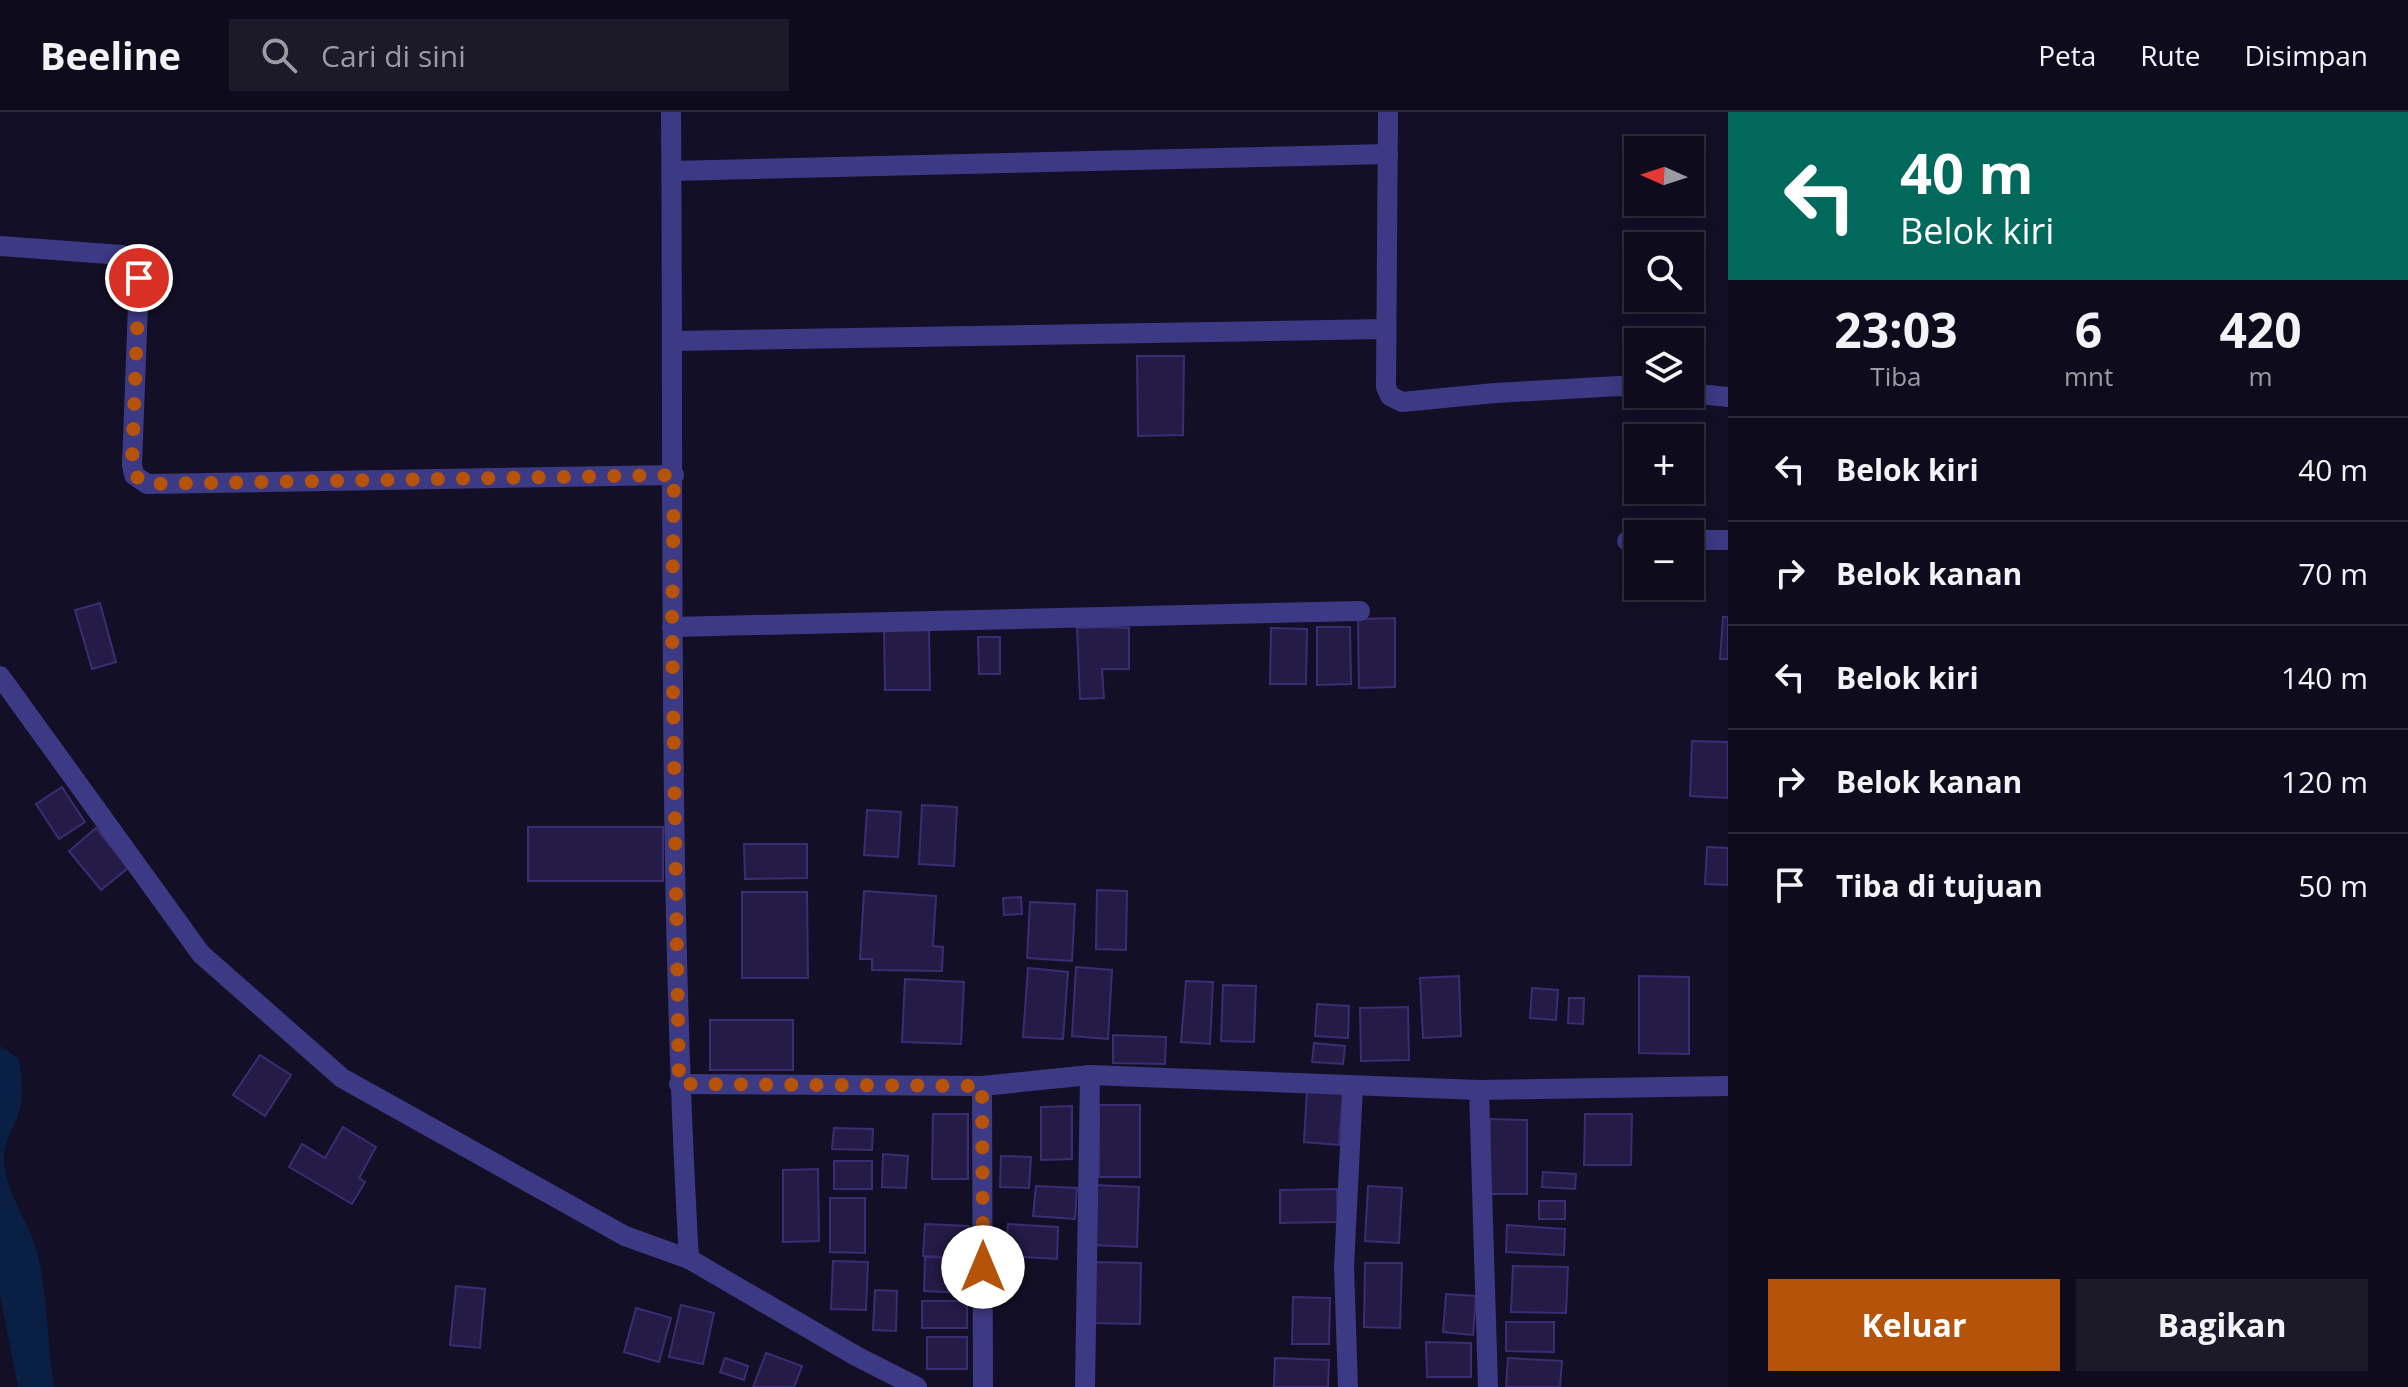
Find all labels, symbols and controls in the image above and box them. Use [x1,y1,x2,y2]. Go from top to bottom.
search box [229,19,789,91]
text: Beeline [40,29,181,81]
icon: search [257,33,301,77]
text: Cari di sini [321,35,466,76]
text: Peta [2038,36,2096,74]
text: Rute [2140,36,2200,74]
text: Disimpan [2244,36,2368,74]
text: 40 m [1900,134,2034,210]
north arrow [1624,136,1704,216]
map controls [1624,136,1704,600]
icon: left [1768,144,1872,248]
text: Belok kiri [1900,206,2054,255]
button: search [1624,232,1704,312]
pin [105,244,173,312]
icon: arrive [117,256,161,300]
text: 23:03 [1834,297,1958,362]
text: 6 [2075,297,2102,362]
text: 420 [2219,297,2302,362]
button: layers [1624,328,1704,408]
text: Tiba [1870,358,1922,394]
text: mnt [2064,358,2113,394]
text: m [2249,358,2273,394]
button: + [1624,424,1704,504]
icon: left [1768,447,1812,491]
text: Belok kiri [1836,449,1979,490]
text: 40 m [2298,449,2368,490]
button: − [1624,520,1704,600]
icon: right [1768,551,1812,595]
text: Belok kanan [1836,553,2022,594]
text: 70 m [2298,553,2368,594]
icon: left [1768,655,1812,699]
text: Belok kiri [1836,657,1979,698]
text: 140 m [2281,657,2368,698]
icon: right [1768,759,1812,803]
text: Belok kanan [1836,761,2022,802]
text: 120 m [2281,761,2368,802]
icon: arrive [1768,863,1812,907]
text: Tiba di tujuan [1836,865,2043,906]
text: 50 m [2298,865,2368,906]
position arrow [941,1225,1025,1309]
button: Keluar [1768,1279,2060,1371]
button: Bagikan [2076,1279,2368,1371]

